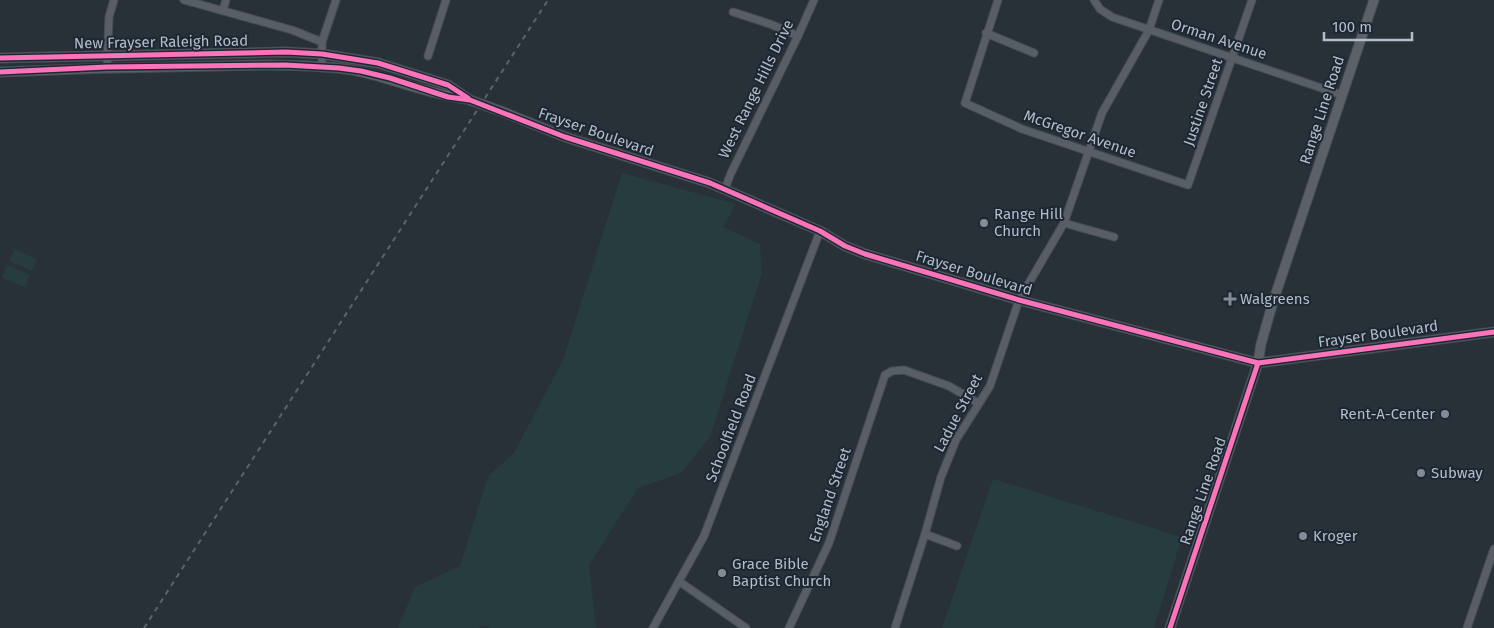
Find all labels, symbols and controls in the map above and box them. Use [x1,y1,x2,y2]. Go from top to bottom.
scale bar [1324,10,1412,42]
street label: Orman Avenue [1169,15,1269,63]
street label: West Range Hills Drive [715,17,797,161]
text: 100 m [1332,18,1372,36]
street label: New Frayser Raleigh Road [74,31,248,53]
street label: Range Line Road [1296,54,1348,166]
street label: Justine Street [1180,55,1227,148]
street label: Frayser Boulevard [536,104,656,160]
street label: McGregor Avenue [1021,106,1139,162]
place label: Range Hill Church [994,205,1063,240]
marker: Range Hill Church [978,217,990,229]
street label: Frayser Boulevard [914,247,1034,299]
place label: Walgreens [1240,290,1310,308]
marker: Walgreens [1224,293,1236,305]
street label: Frayser Boulevard [1317,317,1439,351]
street label: Ladue Street [930,370,986,455]
street label: Schoolfield Road [702,371,760,485]
place label: Rent-A-Center [1340,405,1435,423]
marker: Rent-A-Center [1439,408,1451,420]
street label: Range Line Road [1176,435,1230,547]
street label: England Street [805,445,855,545]
place label: Subway [1431,464,1483,482]
marker: Subway [1415,467,1427,479]
place label: Kroger [1313,527,1358,545]
marker: Kroger [1297,530,1309,542]
place label: Grace Bible Baptist Church [732,555,831,590]
marker: Grace Bible Baptist Church [716,567,728,579]

